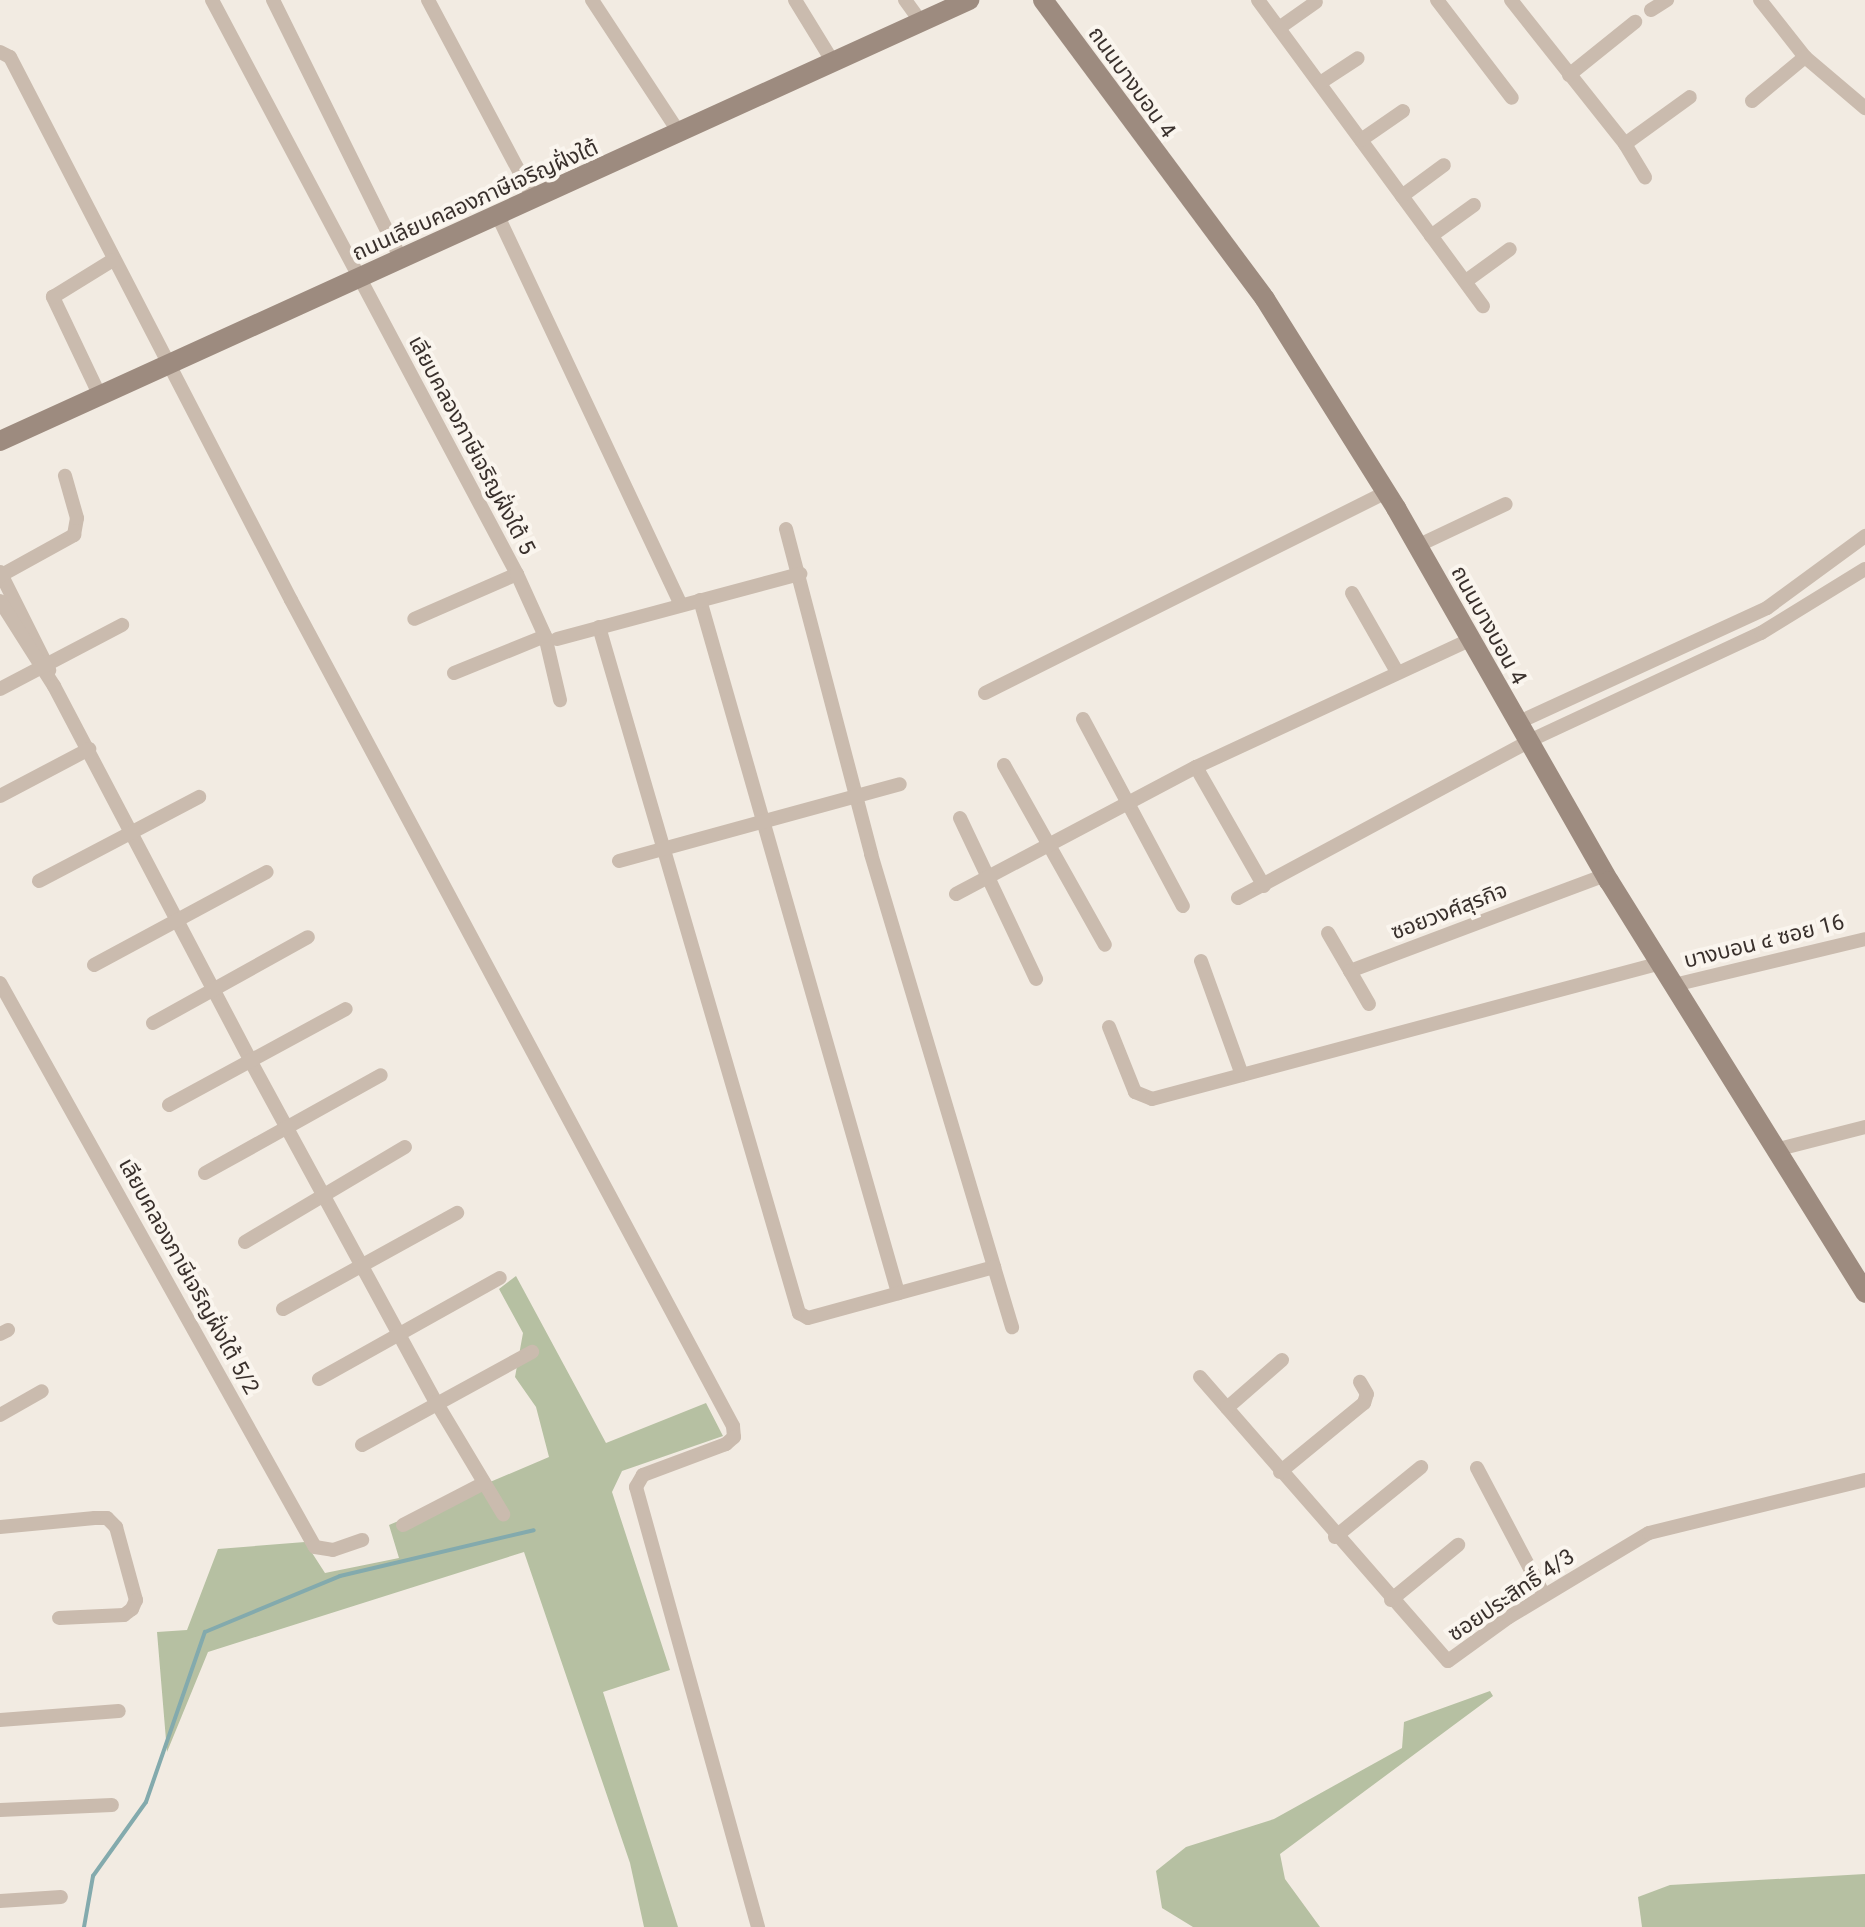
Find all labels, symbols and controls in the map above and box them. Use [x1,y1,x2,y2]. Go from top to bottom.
street label: ถนนบางบอน 4 [1083,21,1181,143]
street label: ถนนเลียบคลองภาษีเจริญฝั่งใต้ [348,134,602,266]
street label: เลียบคลองภาษีเจริญฝั่งใต้ 5 [403,331,541,559]
street label: ถนนบางบอน 4 [1446,561,1532,689]
street label: ซอยวงศ์สุรกิจ [1387,877,1511,945]
street label: บางบอน ๔ ซอย 16 [1681,908,1847,974]
street label: เลียบคลองภาษีเจริญฝั่งใต้ 5/2 [113,1153,265,1399]
street label: ซอยประสิทธิ์ 4/3 [1443,1543,1579,1647]

